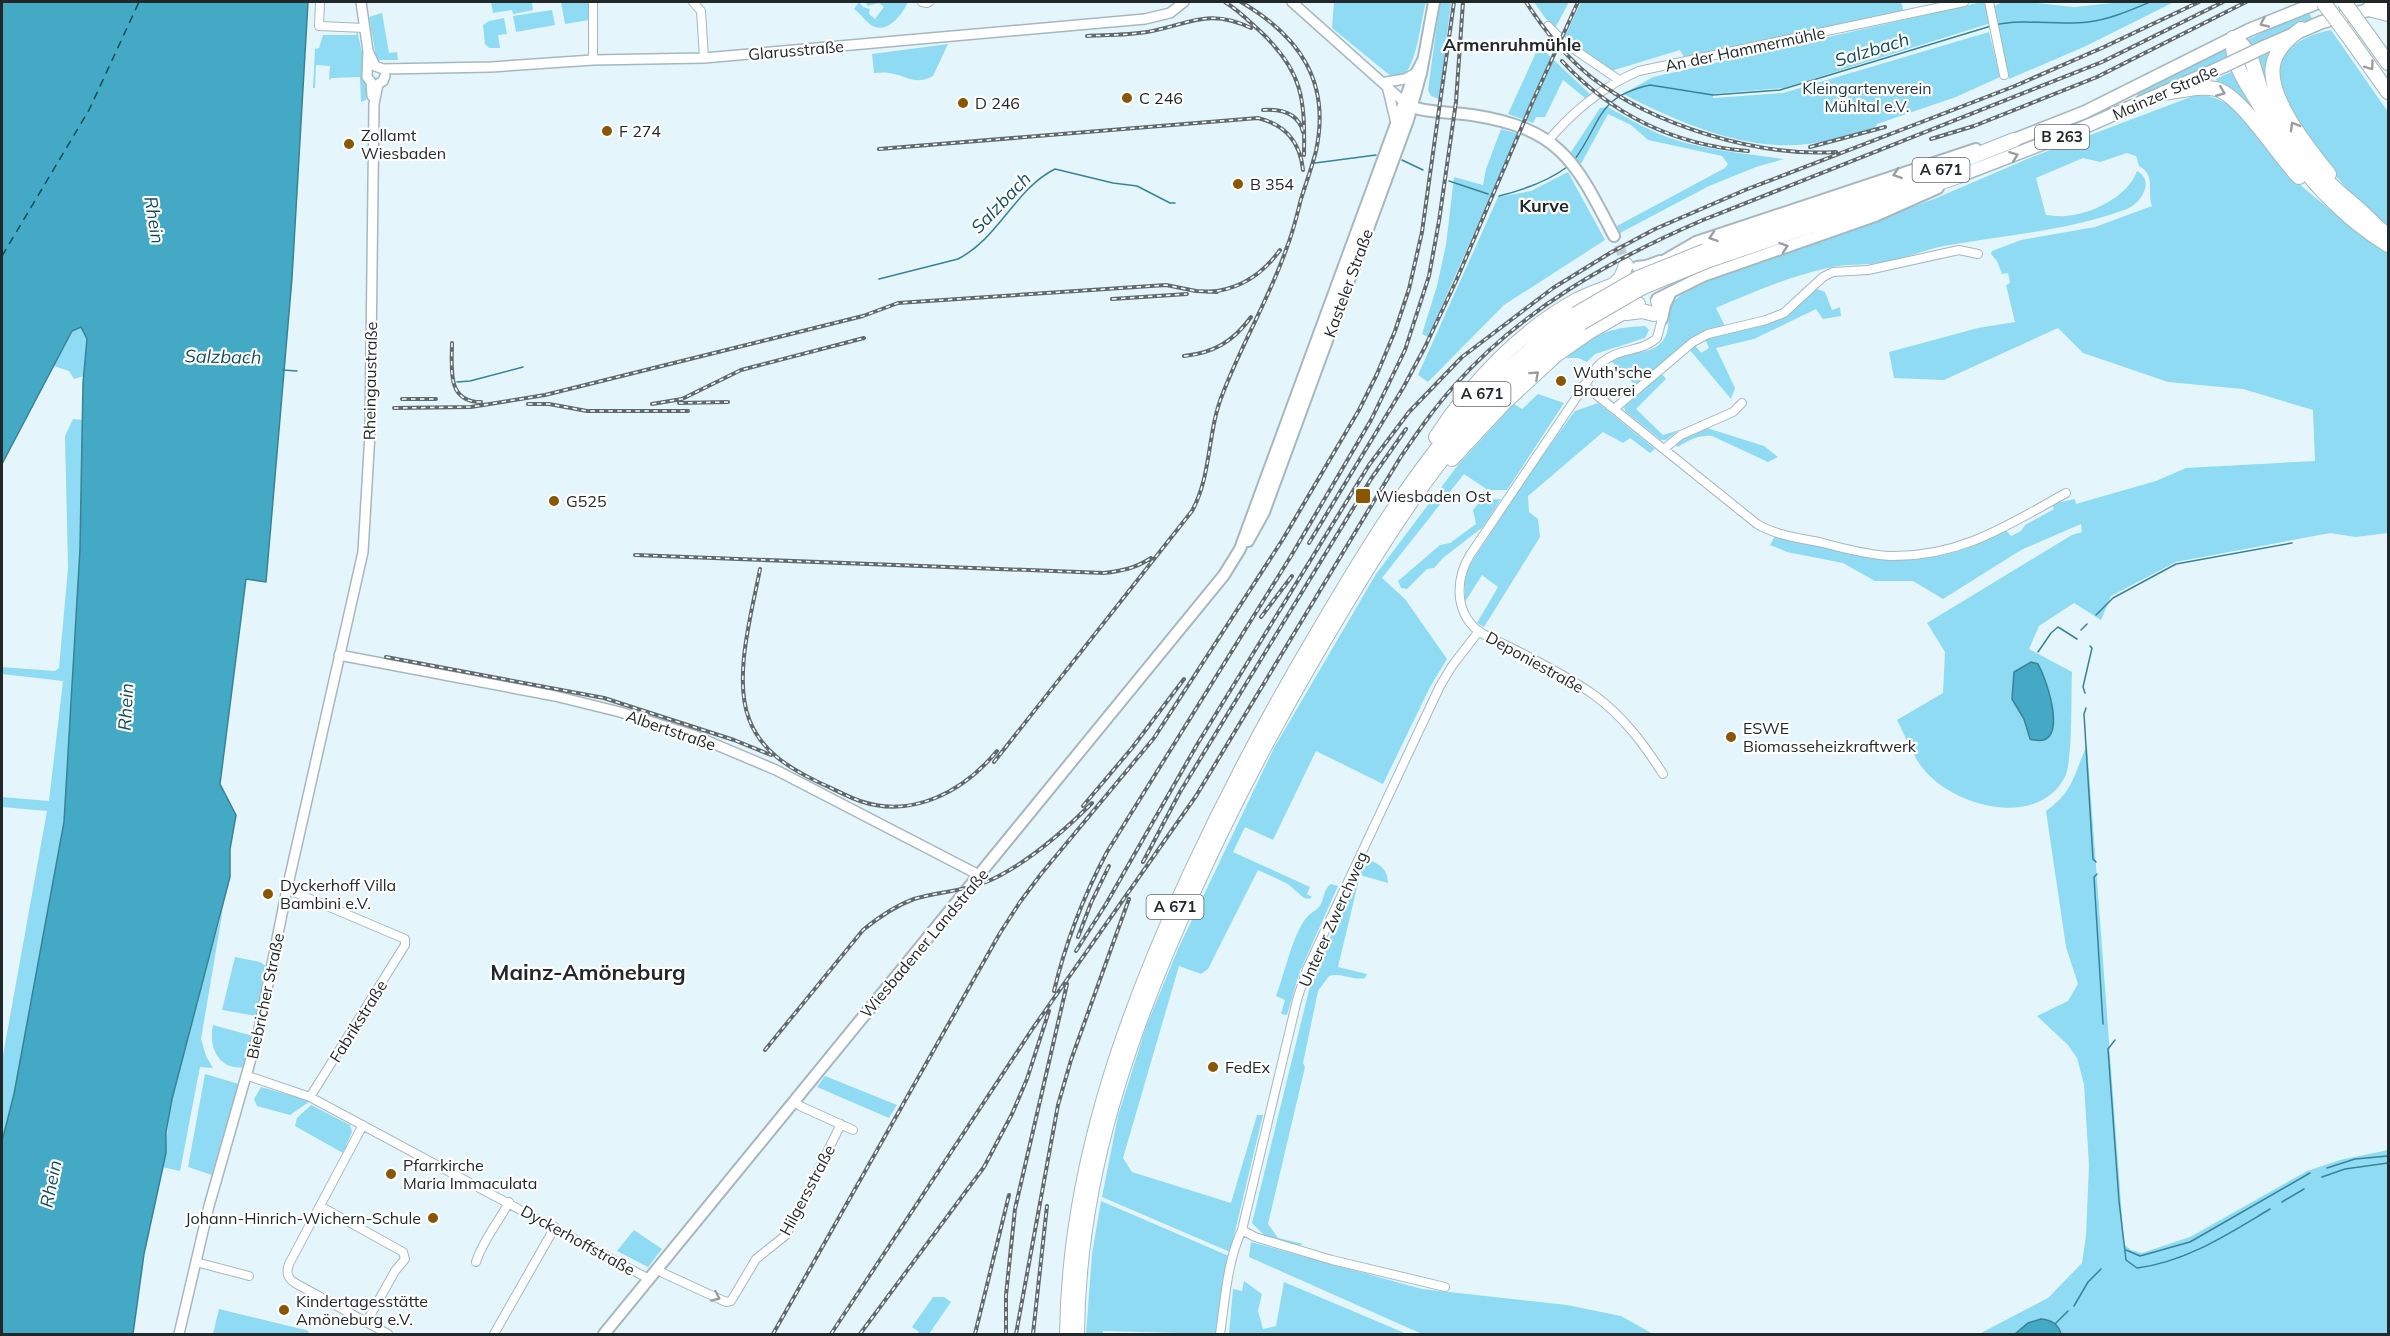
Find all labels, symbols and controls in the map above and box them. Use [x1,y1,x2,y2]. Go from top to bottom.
one-way arrow [2260,15,2271,27]
street label: An der Hammermühle [1663,22,1827,76]
water label: Salzbach [1832,27,1912,72]
district label: Armenruhmühle [1443,33,1581,56]
street label: Glarusstraße [747,36,845,64]
street label: Mainzer Straße [2109,60,2221,124]
one-way arrow [2362,60,2373,71]
park label: Kleingartenverein Mühltal e.V. [1802,78,1932,116]
one-way arrow [2215,85,2226,97]
place label: C 246 [1139,88,1183,108]
marker: C 246 [1120,91,1134,105]
place label: D 246 [975,93,1020,113]
marker: D 246 [956,96,970,110]
place label: F 274 [619,121,661,141]
one-way arrow [2290,122,2302,132]
marker: F 274 [600,124,614,138]
place label: Zollamt Wiesbaden [361,125,446,163]
road number: B 263 [2035,125,2089,149]
marker: Zollamt Wiesbaden [342,137,356,151]
one-way arrow [2008,150,2019,163]
road number: A 671 [1912,158,1970,182]
water label: Salzbach [966,167,1036,238]
one-way arrow [1893,167,1903,179]
place label: B 354 [1250,174,1294,194]
marker: B 354 [1231,177,1245,191]
district label: Kurve [1519,194,1569,217]
water label: Rhein [139,195,170,245]
street label: Kasteler Straße [1319,226,1377,340]
one-way arrow [1708,229,1719,242]
one-way arrow [1778,242,1789,255]
street label: Rheingaustraße [359,322,381,440]
water label: Salzbach [184,344,262,369]
place label: Wuth'sche Brauerei [1573,362,1652,400]
one-way arrow [1528,371,1539,382]
marker: Wuth'sche Brauerei [1554,374,1568,388]
road number: A 671 [1454,382,1510,406]
place label: Wiesbaden Ost [1376,486,1492,506]
marker: Wiesbaden Ost [1354,487,1372,505]
place label: G525 [566,491,607,511]
marker: G525 [547,494,561,508]
street label: Deponiestraße [1483,627,1587,697]
water label: Rhein [113,683,138,731]
street label: Albertstraße [624,705,718,755]
place label: ESWE Biomasseheizkraftwerk [1743,718,1917,756]
marker: ESWE Biomasseheizkraftwerk [1724,730,1738,744]
street label: Unterer Zwerchweg [1294,848,1372,990]
street label: Wiesbadener Landstraße [856,864,992,1022]
place label: Dyckerhoff Villa Bambini e.V. [280,875,396,913]
marker: Dyckerhoff Villa Bambini e.V. [261,887,275,901]
road number: A 671 [1146,895,1204,919]
street label: Biebricher Straße [242,931,288,1061]
district label: Mainz-Amöneburg [490,958,686,986]
street label: Fabrikstraße [325,976,391,1066]
place label: FedEx [1225,1057,1270,1077]
marker: FedEx [1206,1060,1220,1074]
street label: Hilgersstraße [775,1141,839,1239]
place label: Pfarrkirche Maria Immaculata [403,1155,537,1193]
water label: Rhein [35,1158,66,1209]
marker: Pfarrkirche Maria Immaculata [384,1167,398,1181]
street label: Dyckerhoffstraße [517,1200,639,1280]
place label: Johann-Hinrich-Wichern-Schule [185,1208,421,1228]
marker: Johann-Hinrich-Wichern-Schule [426,1211,440,1225]
one-way arrow [710,1290,721,1302]
place label: Kindertagesstätte Amöneburg e.V. [296,1291,428,1329]
marker: Kindertagesstätte Amöneburg e.V. [277,1303,291,1317]

